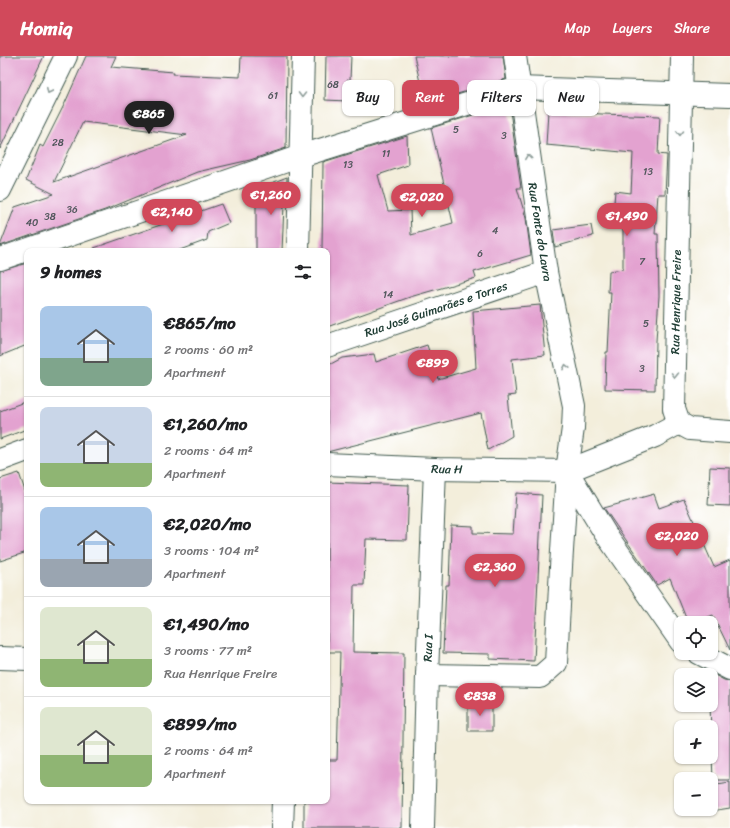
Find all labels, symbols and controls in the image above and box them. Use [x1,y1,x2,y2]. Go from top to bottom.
text: Homiq [20,12,72,45]
text: Map [565,16,590,41]
text: Layers [612,16,652,41]
text: Share [674,16,710,41]
house number: 68 [327,76,339,94]
chip: Buy [342,80,394,116]
chip: Rent [402,80,459,116]
chip: Filters [467,80,536,116]
chip: New [544,80,599,116]
one-way arrow [46,87,54,94]
house number: 61 [268,87,278,105]
one-way arrow [298,92,307,98]
pin: €865 [125,101,173,135]
text: €865 [133,102,165,125]
house number: 5 [453,121,459,139]
house number: 3 [501,127,507,145]
one-way arrow [676,130,684,136]
house number: 28 [52,134,64,152]
house number: 11 [382,145,390,163]
one-way arrow [525,154,533,160]
house number: 13 [343,156,353,174]
house number: 13 [643,163,653,181]
street label: Rua Fonte do Lavra [521,181,559,283]
pin: €1,260 [238,182,304,216]
text: €1,260 [251,183,291,206]
pin: €2,020 [389,184,455,218]
text: €2,020 [400,185,444,208]
pin: €2,140 [139,199,205,233]
text: €2,140 [151,200,193,223]
house number: 36 [66,201,78,219]
pin: €1,490 [594,203,660,237]
text: €1,490 [606,204,648,227]
house number: 38 [44,208,56,226]
house number: 40 [26,214,38,232]
house number: 4 [492,222,498,240]
house number: 6 [477,245,483,263]
street label: Rua Henrique Freire [664,249,688,355]
house number: 7 [639,253,646,271]
text: 9 homes [40,257,101,287]
icon: filters [292,261,314,283]
street label: Rua José Guimarães e Torres [361,275,511,344]
house number: 14 [383,286,393,304]
text: €865/mo [164,308,236,338]
house number: 5 [643,315,649,333]
icon: home [72,322,120,370]
text: 2 rooms · 60 m² [164,338,253,361]
pin: €899 [409,350,457,384]
text: €899 [417,351,449,374]
house number: 3 [639,360,645,378]
text: Apartment [164,361,225,384]
one-way arrow [563,364,571,371]
one-way arrow [671,372,679,378]
text: €1,260/mo [164,409,248,439]
icon: home [72,423,120,471]
text: 2 rooms · 64 m² [164,439,253,462]
street label: Rua H [431,458,463,480]
text: Apartment [164,462,225,485]
text: €2,020/mo [164,509,251,539]
icon: home [72,523,120,571]
pin: €2,020 [644,523,710,557]
text: €2,020 [655,524,699,547]
text: 3 rooms · 104 m² [164,539,259,562]
pin: €2,360 [462,554,528,588]
text: €2,360 [474,555,516,578]
text: Apartment [164,562,225,585]
text: €1,490/mo [164,609,249,639]
map controls [674,616,718,816]
button: locate [674,616,718,660]
icon: home [72,623,120,671]
street label: Rua I [417,633,440,662]
text: 3 rooms · 77 m² [164,639,252,662]
text: Rua Henrique Freire [164,662,277,685]
button: layers [674,668,718,712]
pin: €838 [456,683,504,717]
text: €838 [464,684,496,707]
text: €899/mo [164,709,237,739]
button: + [674,720,718,764]
icon: home [72,723,120,771]
text: 2 rooms · 64 m² [164,739,253,762]
text: Apartment [164,762,225,785]
button: − [674,772,718,816]

